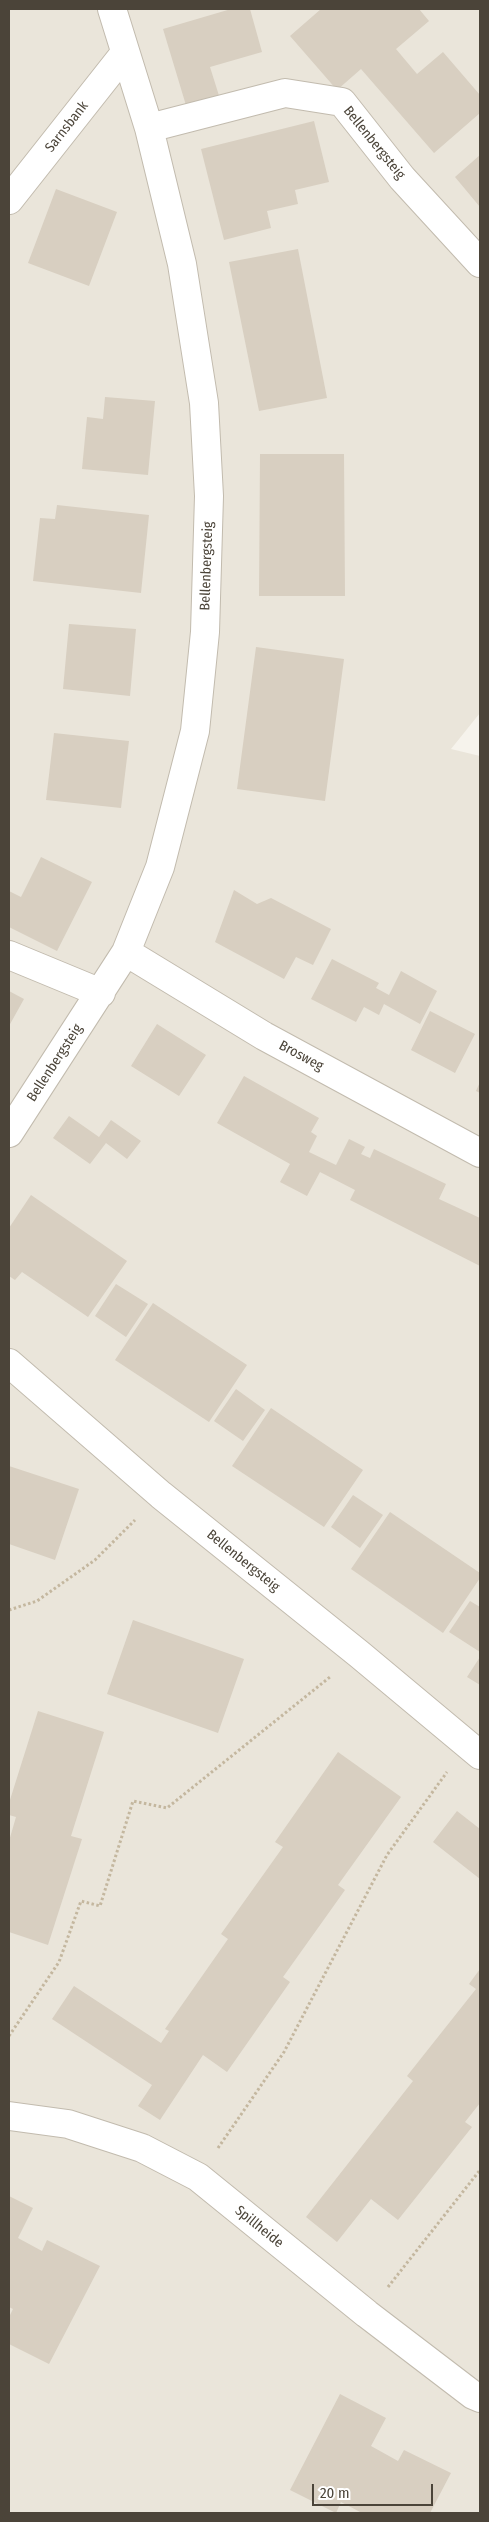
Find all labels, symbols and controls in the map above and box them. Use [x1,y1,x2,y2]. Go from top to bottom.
street label: Sarnsbank [42,98,92,156]
street label: Bellenbergsteig [339,103,409,183]
street label: Bellenbergsteig [197,521,217,611]
street label: Bellenbergsteig [24,1021,86,1105]
street label: Brosweg [276,1037,326,1075]
street label: Bellenbergsteig [203,1526,283,1596]
street label: Spillheide [231,2202,287,2252]
scale bar [314,2474,435,2506]
text: 20 m [320,2484,350,2502]

